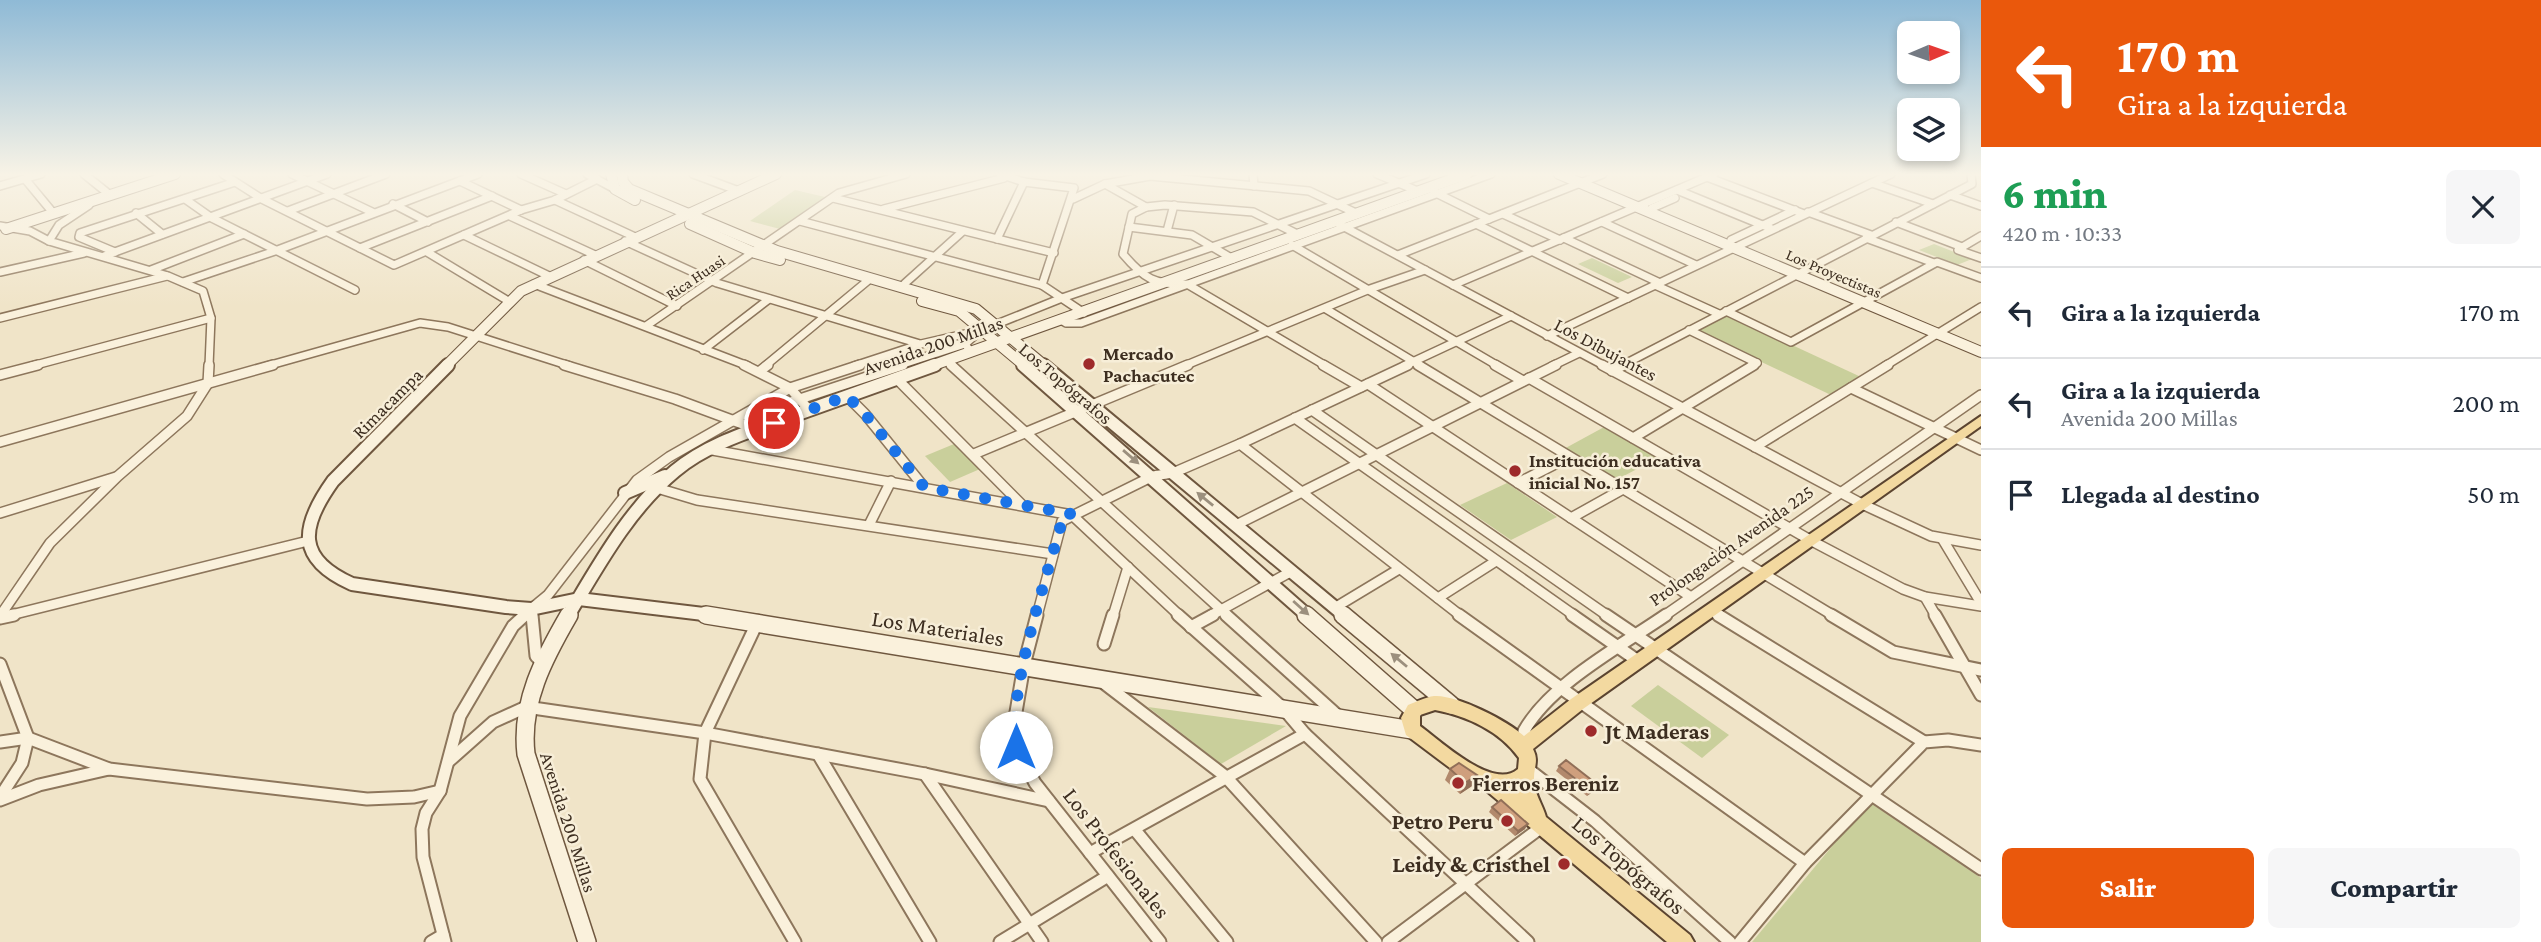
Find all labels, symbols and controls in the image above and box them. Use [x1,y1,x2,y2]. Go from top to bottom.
north arrow [1897,21,1960,84]
map controls [1897,21,1960,161]
icon: left [2002,28,2093,119]
text: 170 m [2117,28,2239,83]
text: Gira a la izquierda [2117,86,2347,122]
button: layers [1897,98,1960,161]
text: 6 min [2002,170,2107,217]
button: close [2446,170,2520,244]
text: 420 m · 10:33 [2002,220,2122,246]
street label: Los Proyectistas [1783,246,1884,302]
street label: Rica Huasi [663,252,728,303]
icon: left [2002,294,2040,332]
text: Gira a la izquierda [2061,298,2260,327]
text: 170 m [2459,298,2520,327]
street label: Avenida 200 Millas [861,312,1006,379]
street label: Los Dibujantes [1550,314,1661,386]
street label: Los Topógrafos [1015,338,1117,428]
place label: Mercado Pachacutec [1103,343,1195,386]
marker: Mercado Pachacutec [1081,356,1097,372]
street label: Rimacampa [348,364,427,443]
text: Gira a la izquierda [2061,376,2260,405]
icon: left [2002,385,2040,423]
text: 200 m [2452,389,2520,418]
pin [744,393,804,453]
icon: arrive [755,404,793,442]
text: Avenida 200 Millas [2061,405,2238,431]
one-way arrow [1122,449,1140,465]
place label: Institución educativa inicial No. 157 [1529,450,1702,493]
marker: Institución educativa inicial No. 157 [1507,463,1523,479]
icon: arrive [2002,476,2040,514]
text: Llegada al destino [2061,480,2260,509]
text: 50 m [2467,480,2520,509]
street label: Prolongación Avenida 225 [1645,481,1817,610]
one-way arrow [1197,492,1214,507]
one-way arrow [1292,600,1310,616]
street label: Los Materiales [870,605,1006,651]
one-way arrow [1390,653,1408,668]
position arrow [979,710,1053,784]
place label: Jt Maderas [1603,718,1709,744]
marker: Jt Maderas [1583,723,1599,739]
street label: Avenida 200 Millas [536,750,601,895]
place label: Fierros Bereniz [1472,770,1619,796]
marker: Fierros Bereniz [1450,775,1466,791]
street label: Los Profesionales [1058,783,1176,923]
place label: Petro Peru [1391,808,1493,834]
street label: Los Topógrafos [1567,810,1691,920]
marker: Petro Peru [1499,813,1515,829]
button: Salir [2002,848,2254,928]
button: Compartir [2268,848,2520,928]
place label: Leidy & Cristhel [1392,851,1550,877]
marker: Leidy & Cristhel [1556,856,1572,872]

